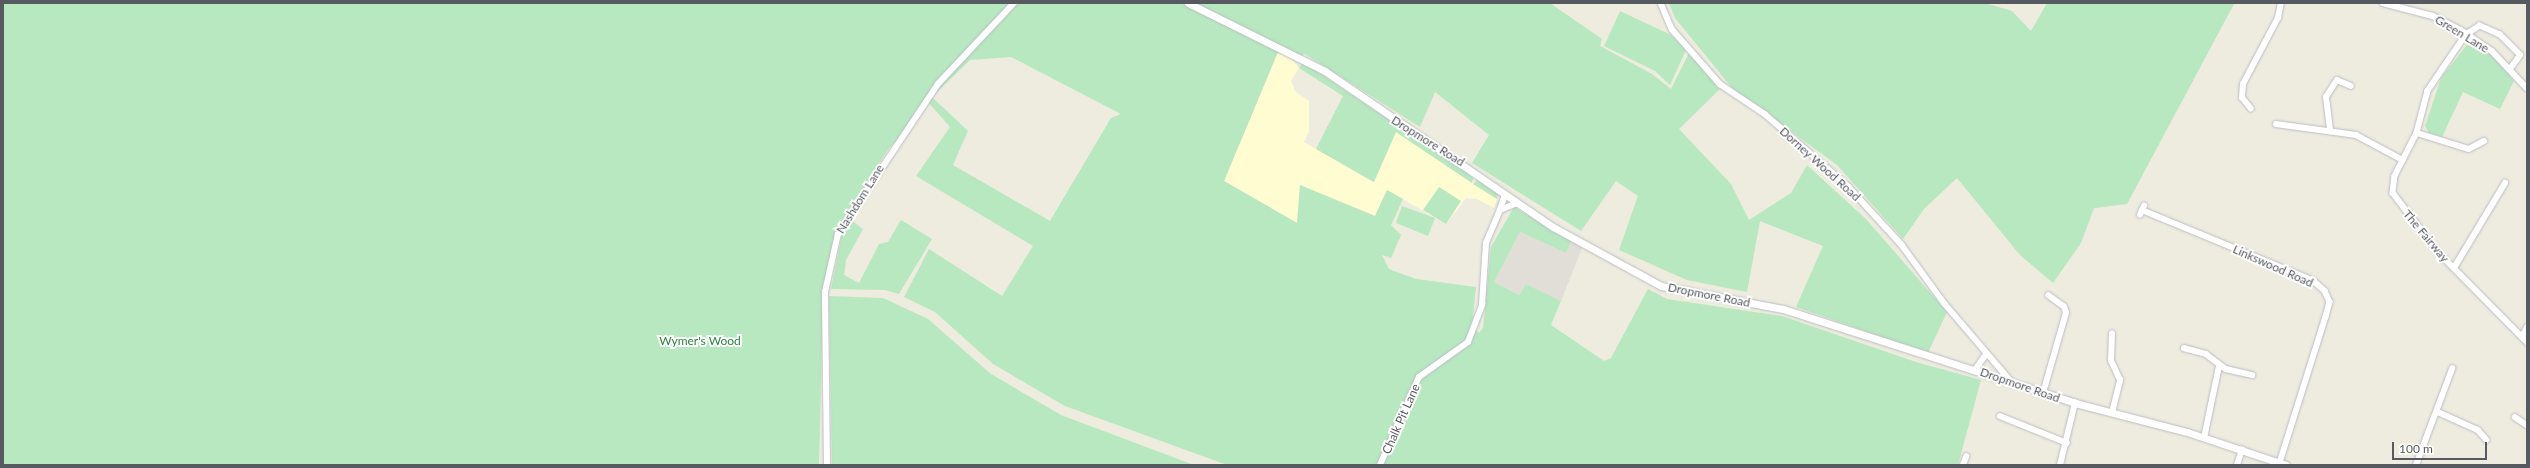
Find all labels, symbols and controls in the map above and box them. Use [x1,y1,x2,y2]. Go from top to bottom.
street label: Green Lane [2432,12,2492,56]
street label: Dropmore Road [1389,113,1467,169]
street label: Dorney Wood Road [1776,124,1864,204]
street label: Nashdom Lane [833,162,887,236]
street label: The Fairway [2400,207,2452,265]
street label: Linkswood Road [2231,242,2315,290]
street label: Dropmore Road [1667,280,1751,310]
park label: Wymer's Wood [659,334,741,348]
street label: Dropmore Road [1978,365,2062,405]
street label: Chalk Pit Lane [1379,382,1423,456]
scale bar [2394,434,2489,460]
text: 100 m [2399,441,2433,456]

